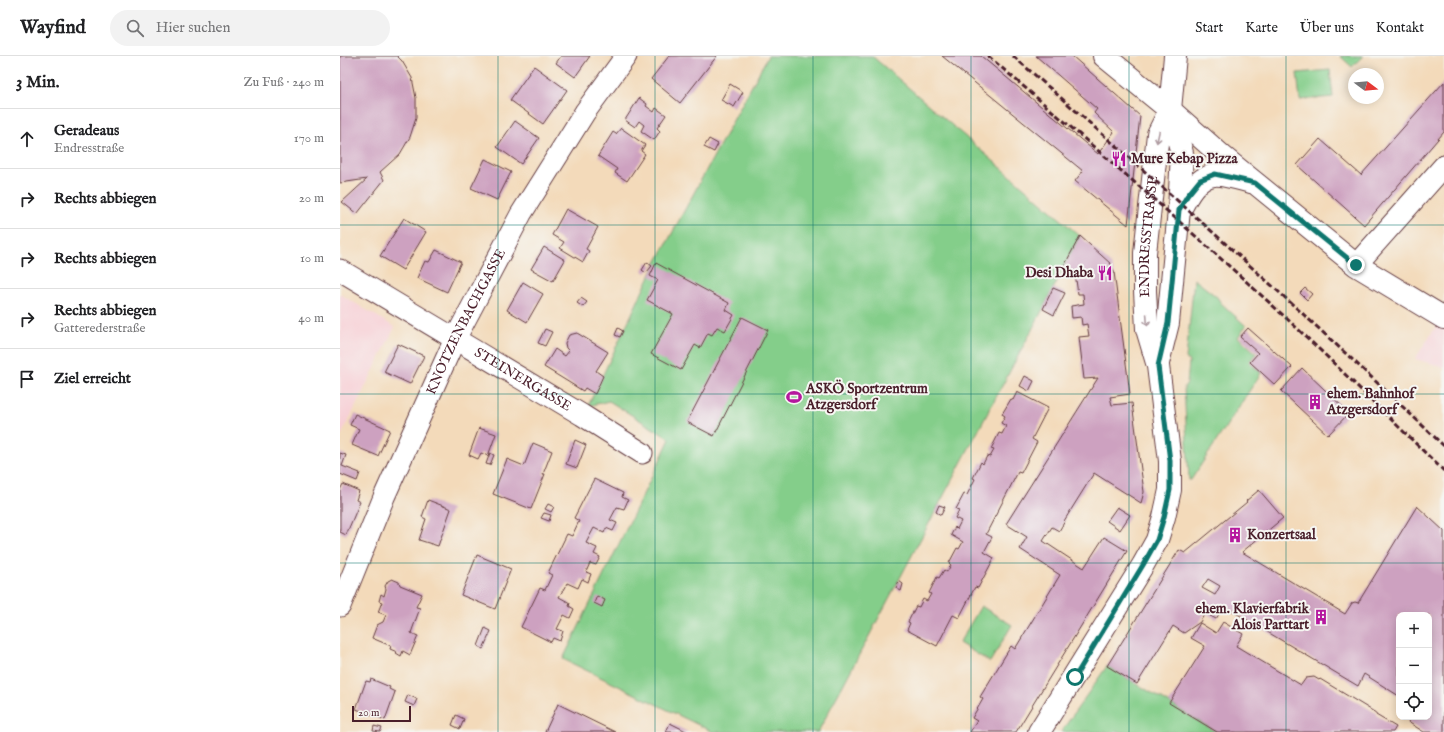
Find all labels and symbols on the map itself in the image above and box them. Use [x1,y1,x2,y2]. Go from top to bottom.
north arrow [1348,68,1384,104]
one-way arrow [1154,130,1162,143]
restaurant icon: Mure Kebap Pizza [1110,150,1128,168]
place label: Mure Kebap Pizza [1131,150,1238,168]
street label: ENDRESSTRASSE [1136,175,1162,298]
street label: KNOTZENBACHGASSE [422,246,510,397]
route end [1347,256,1365,274]
place label: Desi Dhaba [1025,264,1094,282]
restaurant icon: Desi Dhaba [1096,264,1114,282]
one-way arrow [1143,313,1150,326]
street label: STEINERGASSE [471,344,575,416]
place label: ASKÖ Sportzentrum Atzgersdorf [805,379,928,414]
place label: ehem. Bahnhof Atzgersdorf [1326,385,1417,419]
sports icon: ASKÖ Sportzentrum Atzgersdorf [785,388,803,406]
building icon: ehem. Bahnhof Atzgersdorf [1306,393,1324,411]
building icon: Konzertsaal [1226,526,1244,544]
place label: Konzertsaal [1247,526,1317,544]
place label: ehem. Klavierfabrik Alois Parttart [1196,600,1309,634]
building icon: ehem. Klavierfabrik Alois Parttart [1312,608,1330,626]
route start [1066,668,1084,686]
scale bar [352,704,411,723]

